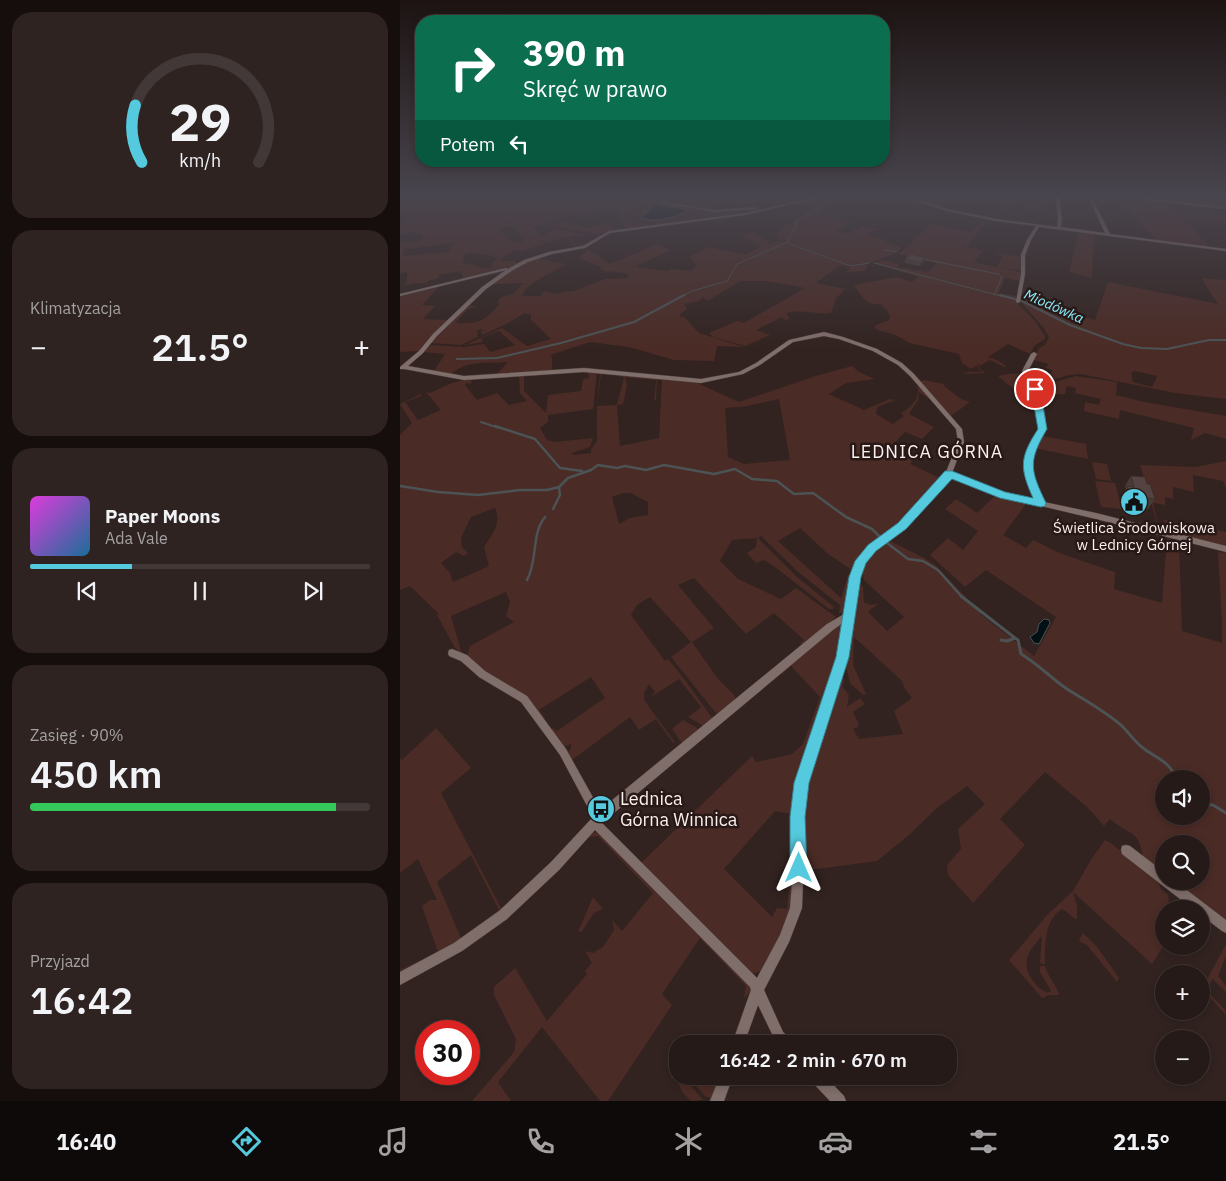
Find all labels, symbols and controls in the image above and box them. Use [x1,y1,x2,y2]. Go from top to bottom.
text: 390 m [523,30,626,76]
icon: right [440,35,505,100]
text: Skręć w prawo [523,74,667,103]
text: 29 [169,88,231,155]
icon: left [505,130,533,158]
text: Potem [440,132,495,156]
text: km/h [179,149,221,172]
water label: Miodówka [1021,285,1087,327]
text: Klimatyzacja [30,298,121,318]
text: 21.5° [151,322,249,371]
text: − [30,328,47,365]
text: + [353,328,370,365]
pin [1014,368,1056,410]
icon: arrive [1021,375,1049,403]
district label: LEDNICA GÓRNA [851,440,1003,463]
public building icon: Świetlica Środowiskowa w Lednicy Górnej [1119,487,1149,517]
text: Paper Moons [105,504,220,528]
place label: Świetlica Środowiskowa w Lednicy Górnej [1053,518,1215,554]
text: Ada Vale [105,528,168,548]
icon: previous [73,577,101,605]
icon: pause [186,577,214,605]
icon: next [299,577,327,605]
text: Zasięg · 90% [30,725,124,745]
text: 450 km [30,749,162,798]
map controls [1155,770,1210,1085]
button: sound [1155,770,1210,825]
place label: Lednica Górna Winnica [620,787,738,831]
bus stop icon: Lednica Górna Winnica [586,794,616,824]
button: search [1155,835,1210,890]
position arrow [772,841,824,893]
button: layers [1155,900,1210,955]
text: Przyjazd [30,951,90,971]
button: + [1155,965,1210,1020]
text: 16:42 [30,975,133,1024]
speed limit sign: 30 [415,1020,480,1085]
button: − [1155,1030,1210,1085]
text: 16:42 · 2 min · 670 m [719,1048,907,1072]
icon: directions [229,1124,264,1159]
icon: music [376,1124,411,1159]
icon: phone [523,1124,558,1159]
icon: climate [671,1124,706,1159]
icon: car [818,1124,853,1159]
icon: filters [966,1124,1001,1159]
text: 16:40 [56,1127,116,1156]
text: 21.5° [1113,1127,1170,1156]

